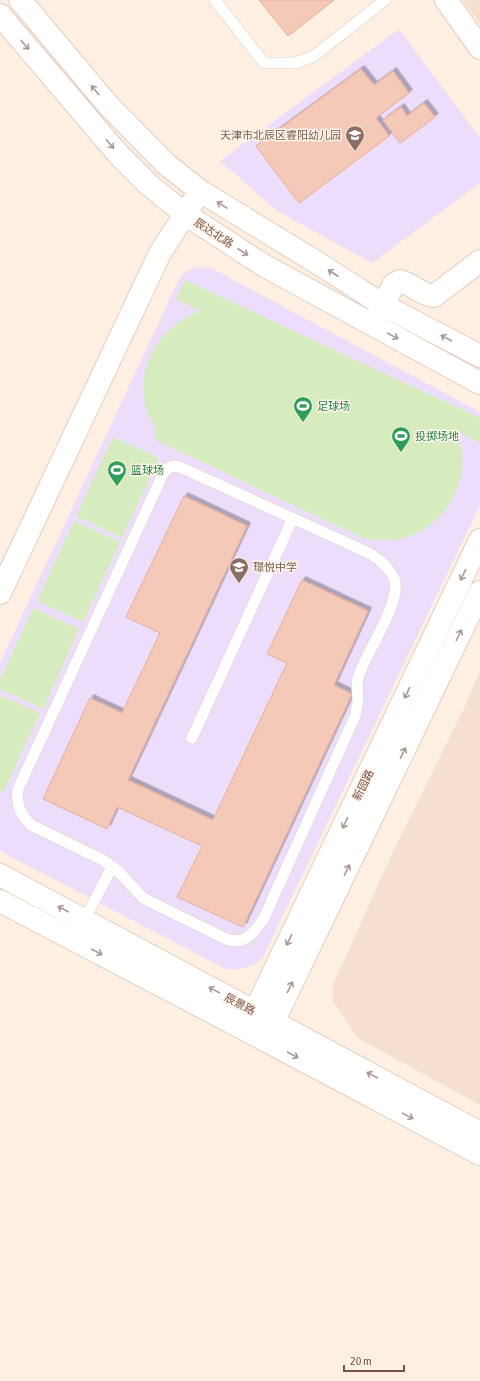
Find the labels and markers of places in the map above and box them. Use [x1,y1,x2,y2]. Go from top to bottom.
school or university icon: 天津市北辰区睿阳幼儿园 [344,124,366,152]
place label: 天津市北辰区睿阳幼儿园 [220,129,341,141]
sports icon: 足球场 [292,395,314,423]
place label: 足球场 [317,400,350,412]
sports icon: 投掷场地 [390,425,412,453]
place label: 投掷场地 [415,430,459,442]
sports icon: 篮球场 [106,459,128,487]
place label: 篮球场 [131,464,164,476]
school or university icon: 璟悦中学 [228,556,250,584]
place label: 璟悦中学 [253,561,297,573]

